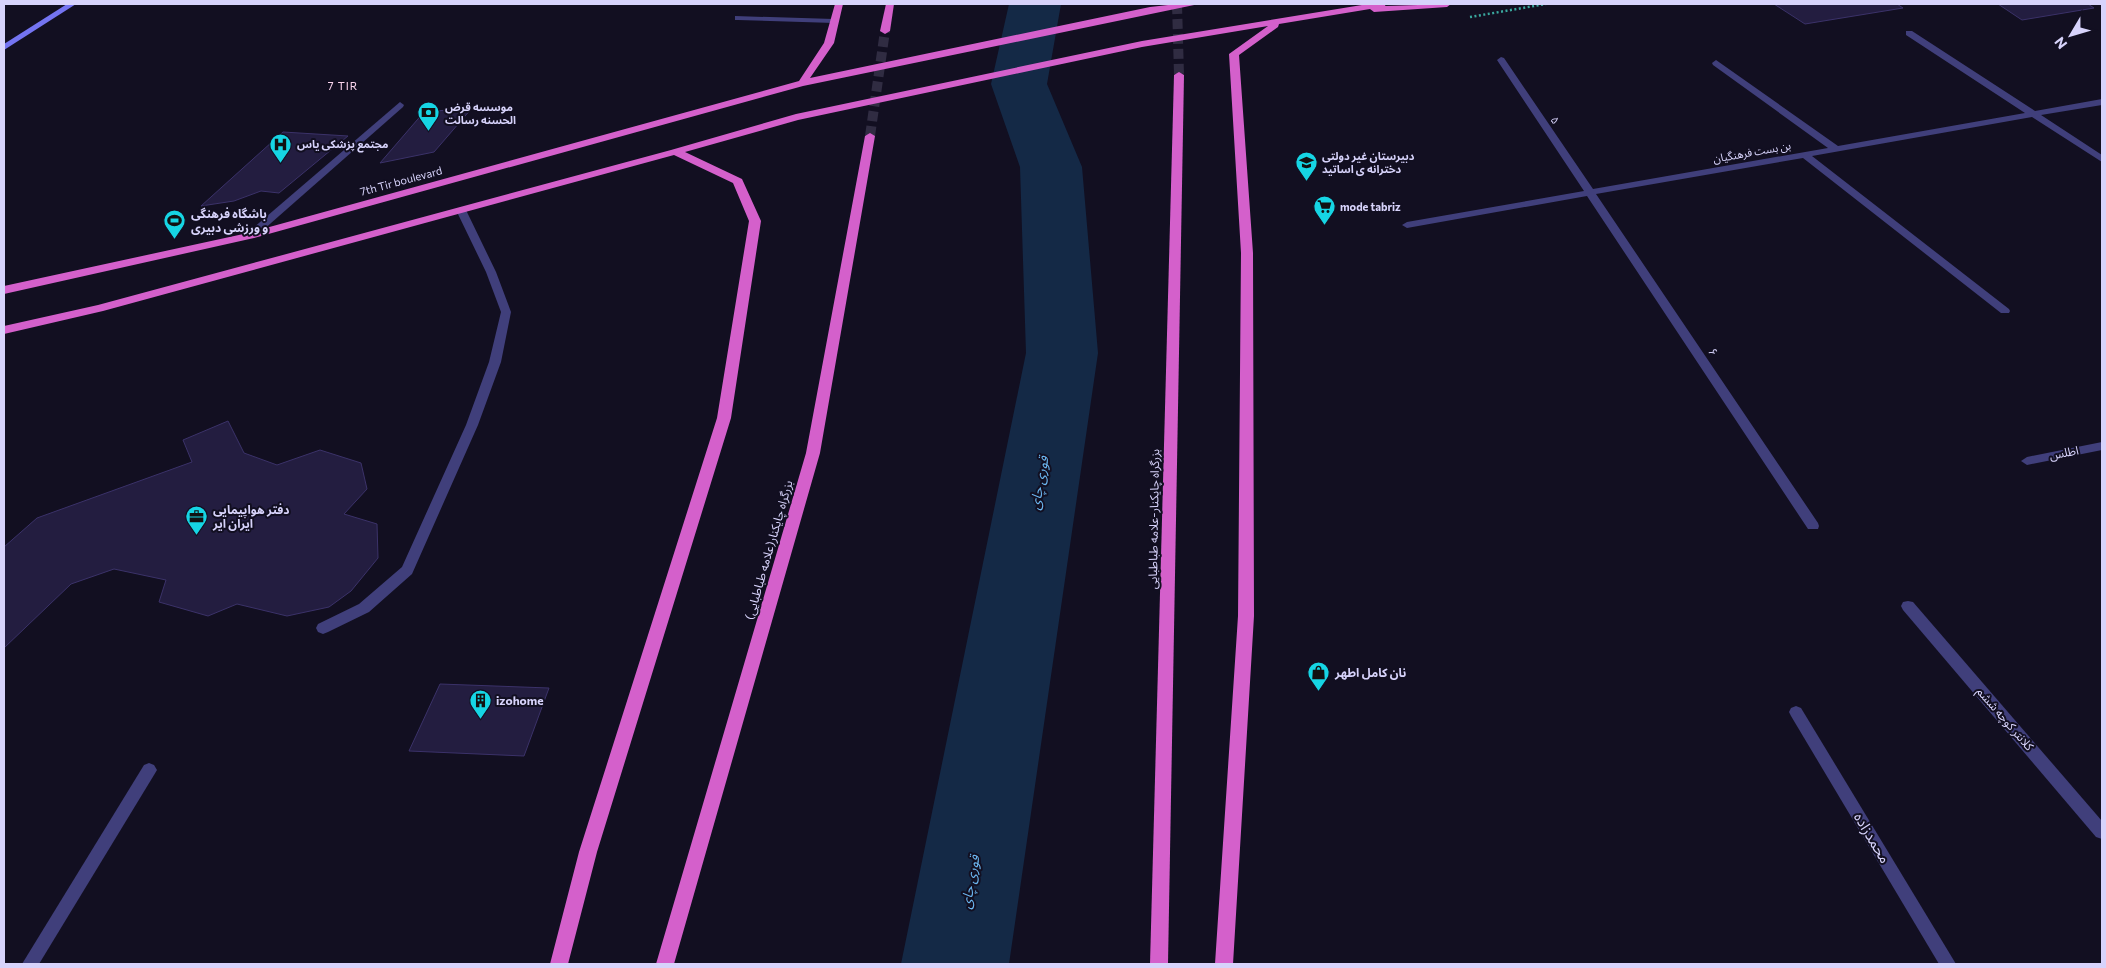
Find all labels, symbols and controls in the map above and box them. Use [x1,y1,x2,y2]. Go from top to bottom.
north arrow [2046,10,2096,60]
text: N [2050,34,2070,53]
district label: 7 TIR [328,79,358,92]
place label: موسسه قرض الحسنه رسالت [445,100,516,127]
bank icon: موسسه قرض الحسنه رسالت [417,101,441,132]
street label: ۵ [1548,113,1563,126]
hospital icon: مجتمع پزشکی یاس [269,132,293,163]
place label: مجتمع پزشکی یاس [297,137,388,153]
street label: بن بست فرهنگیان [1712,138,1792,166]
place label: دبیرستان غیر دولتی دخترانه ی اساتید [1322,149,1415,176]
school or university icon: دبیرستان غیر دولتی دخترانه ی اساتید [1294,150,1318,181]
street label: 7th Tir boulevard [358,163,443,198]
supermarket icon: mode tabriz [1312,195,1336,226]
place label: mode tabriz [1340,200,1401,213]
place label: باشگاه فرهنگی و ورزشی دبیری [191,206,268,235]
sports icon: باشگاه فرهنگی و ورزشی دبیری [163,209,187,240]
street label: ۶ [1706,345,1722,358]
street label: اطلس [2048,442,2080,463]
street label: بزرگراه چایکنار-علامه طباطبایی [1145,449,1163,589]
water label: قوری چای [1025,454,1054,511]
street label: بزرگراه چایکنار(علامه طباطبایی) [741,478,797,622]
place label: دفتر هواپیمایی ایران ایر [212,502,290,531]
office icon: دفتر هواپیمایی ایران ایر [185,505,209,536]
shop icon: نان کامل اطهر [1307,661,1331,692]
place label: نان کامل اطهر [1334,665,1406,680]
street label: کلانتر کوچه ششم [1972,684,2038,756]
building icon: izohome [468,689,492,720]
place label: izohome [496,693,544,707]
street label: محمدزاده [1850,809,1895,867]
water label: قوری چای [956,853,985,910]

